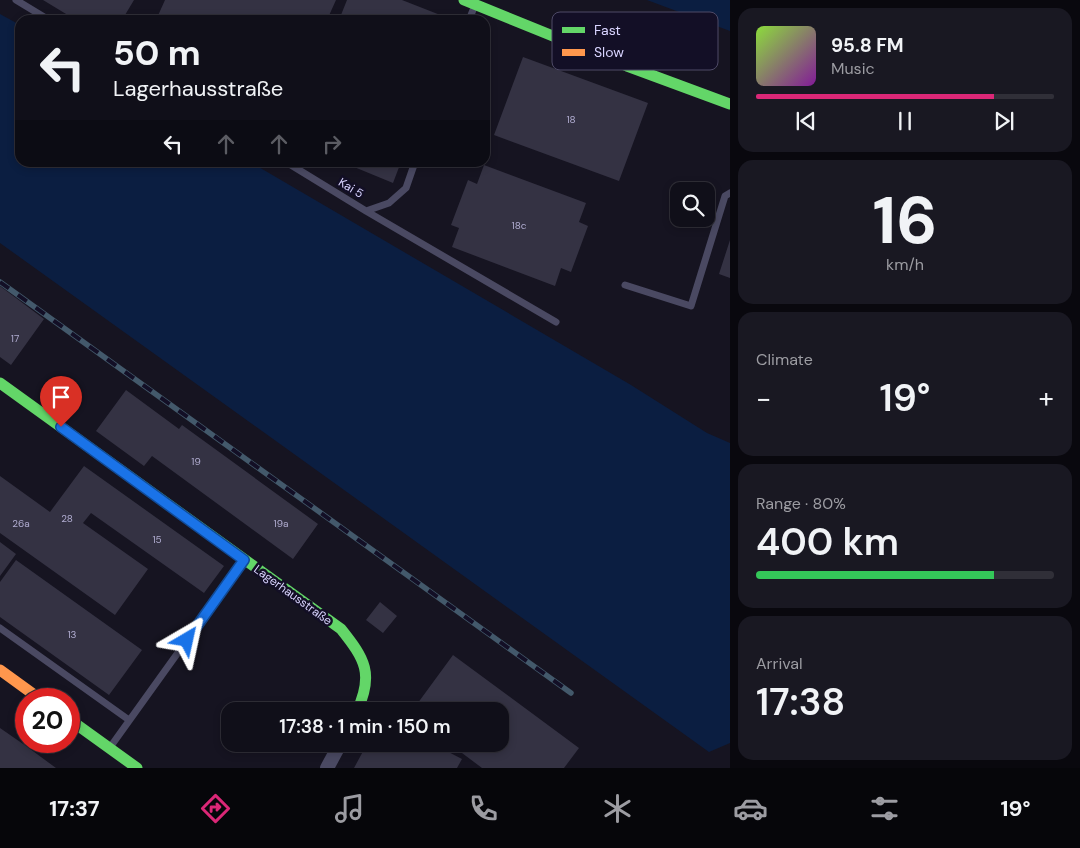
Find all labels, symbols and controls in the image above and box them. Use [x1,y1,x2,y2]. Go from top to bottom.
legend [552,12,718,70]
text: Fast [594,21,621,39]
text: 50 m [113,30,201,76]
text: 95.8 FM [831,33,904,58]
icon: left [30,35,95,100]
text: Slow [594,43,624,61]
text: Music [831,58,875,79]
text: Lagerhausstraße [113,74,283,103]
icon: previous [792,107,820,135]
icon: pause [891,107,919,135]
icon: next [990,107,1018,135]
house number: 18 [566,113,576,126]
icon: left [159,130,187,158]
icon: ahead [212,130,240,158]
icon: ahead [265,130,293,158]
icon: right [318,130,346,158]
street label: Kai 5 [335,174,367,202]
text: 16 [873,179,937,263]
map controls [670,182,715,227]
button: search [670,182,715,227]
house number: 18c [512,219,527,232]
text: km/h [886,254,924,275]
house number: 17 [11,332,19,345]
text: Climate [756,349,813,370]
text: 19° [880,373,930,423]
pin [40,376,82,427]
text: − [756,380,771,417]
text: + [1039,380,1054,417]
icon: arrive [47,383,75,411]
house number: 19 [191,455,201,468]
text: Range · 80% [756,493,846,514]
house number: 28 [61,512,73,525]
house number: 26a [12,517,30,530]
house number: 19a [274,517,288,530]
text: 400 km [756,517,899,567]
house number: 15 [152,533,162,546]
street label: Lagerhausstraße [251,561,335,629]
position arrow [160,613,212,665]
house number: 13 [67,628,77,641]
text: Arrival [756,653,803,674]
text: 17:38 [756,677,845,727]
speed limit sign: 20 [15,688,80,753]
text: 17:38 · 1 min · 150 m [279,714,451,739]
icon: directions [198,791,233,826]
icon: music [332,791,367,826]
icon: phone [466,791,501,826]
icon: climate [600,791,635,826]
icon: car [733,791,768,826]
icon: filters [867,791,902,826]
text: 17:37 [49,794,100,823]
text: 19° [1001,794,1031,823]

